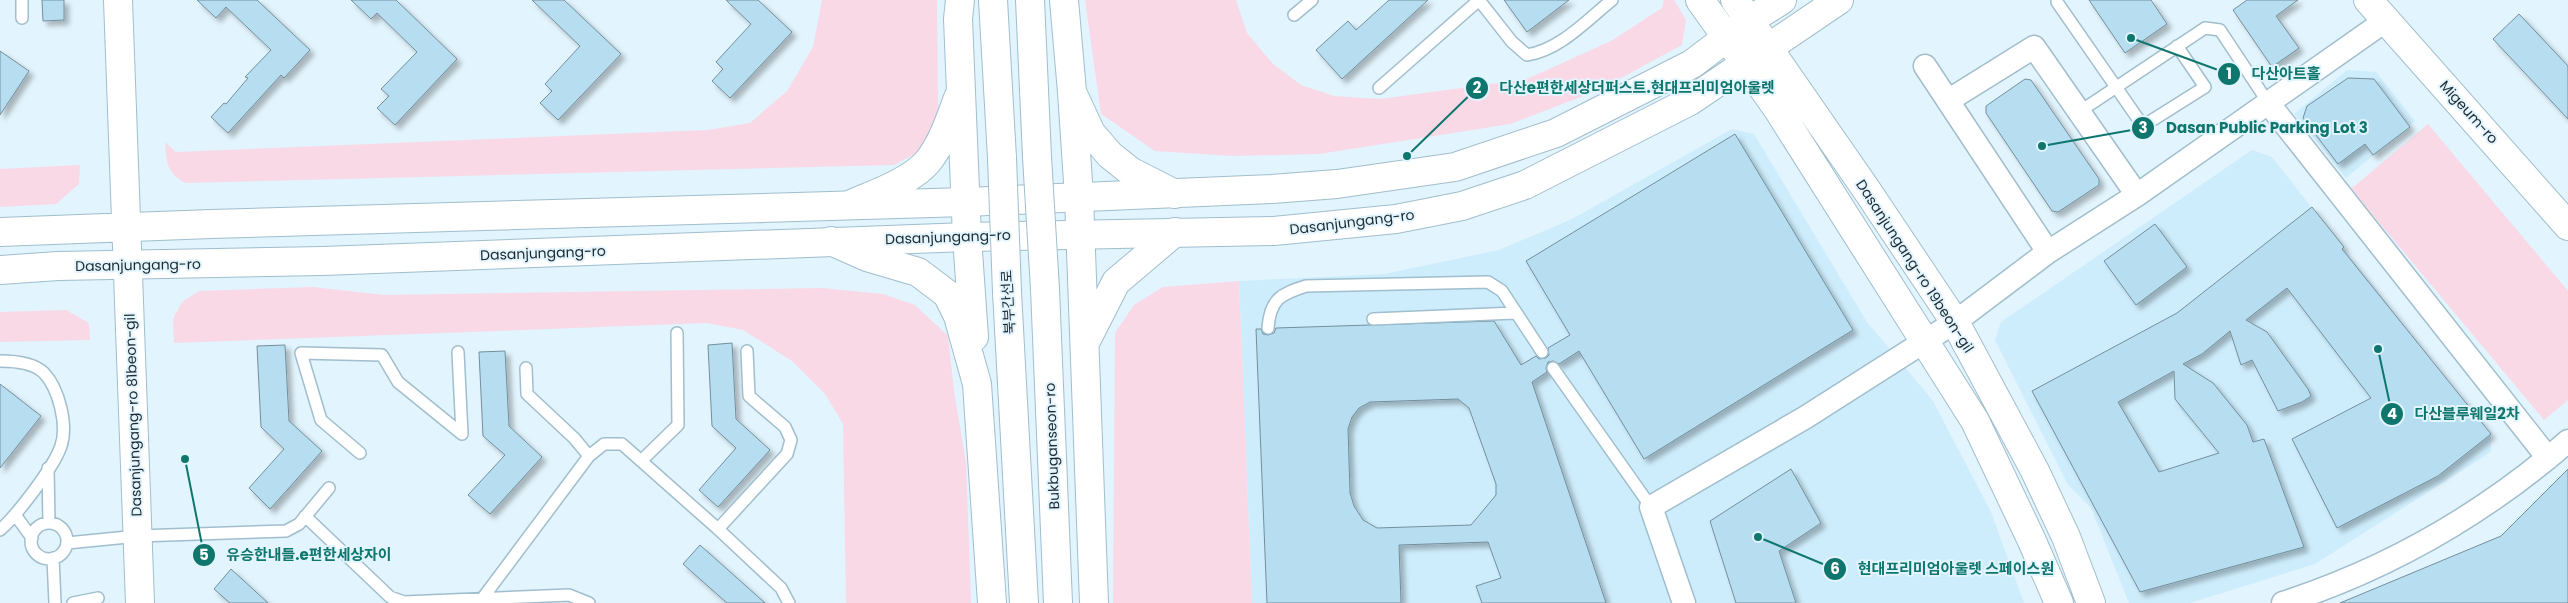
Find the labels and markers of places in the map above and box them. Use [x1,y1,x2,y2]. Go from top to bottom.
callout: 다산아트홀 [2217,59,2331,89]
callout: 다산e편한세상더퍼스트.현대프리미엄아울렛 [1464,73,1785,103]
callout: Dasan Public Parking Lot 3 [2131,113,2377,143]
callout: 다산블루웨일2차 [2380,399,2530,429]
callout: 유승한내들.e편한세상자이 [192,540,402,570]
callout: 현대프리미엄아울렛 스페이스원 [1822,554,2064,584]

